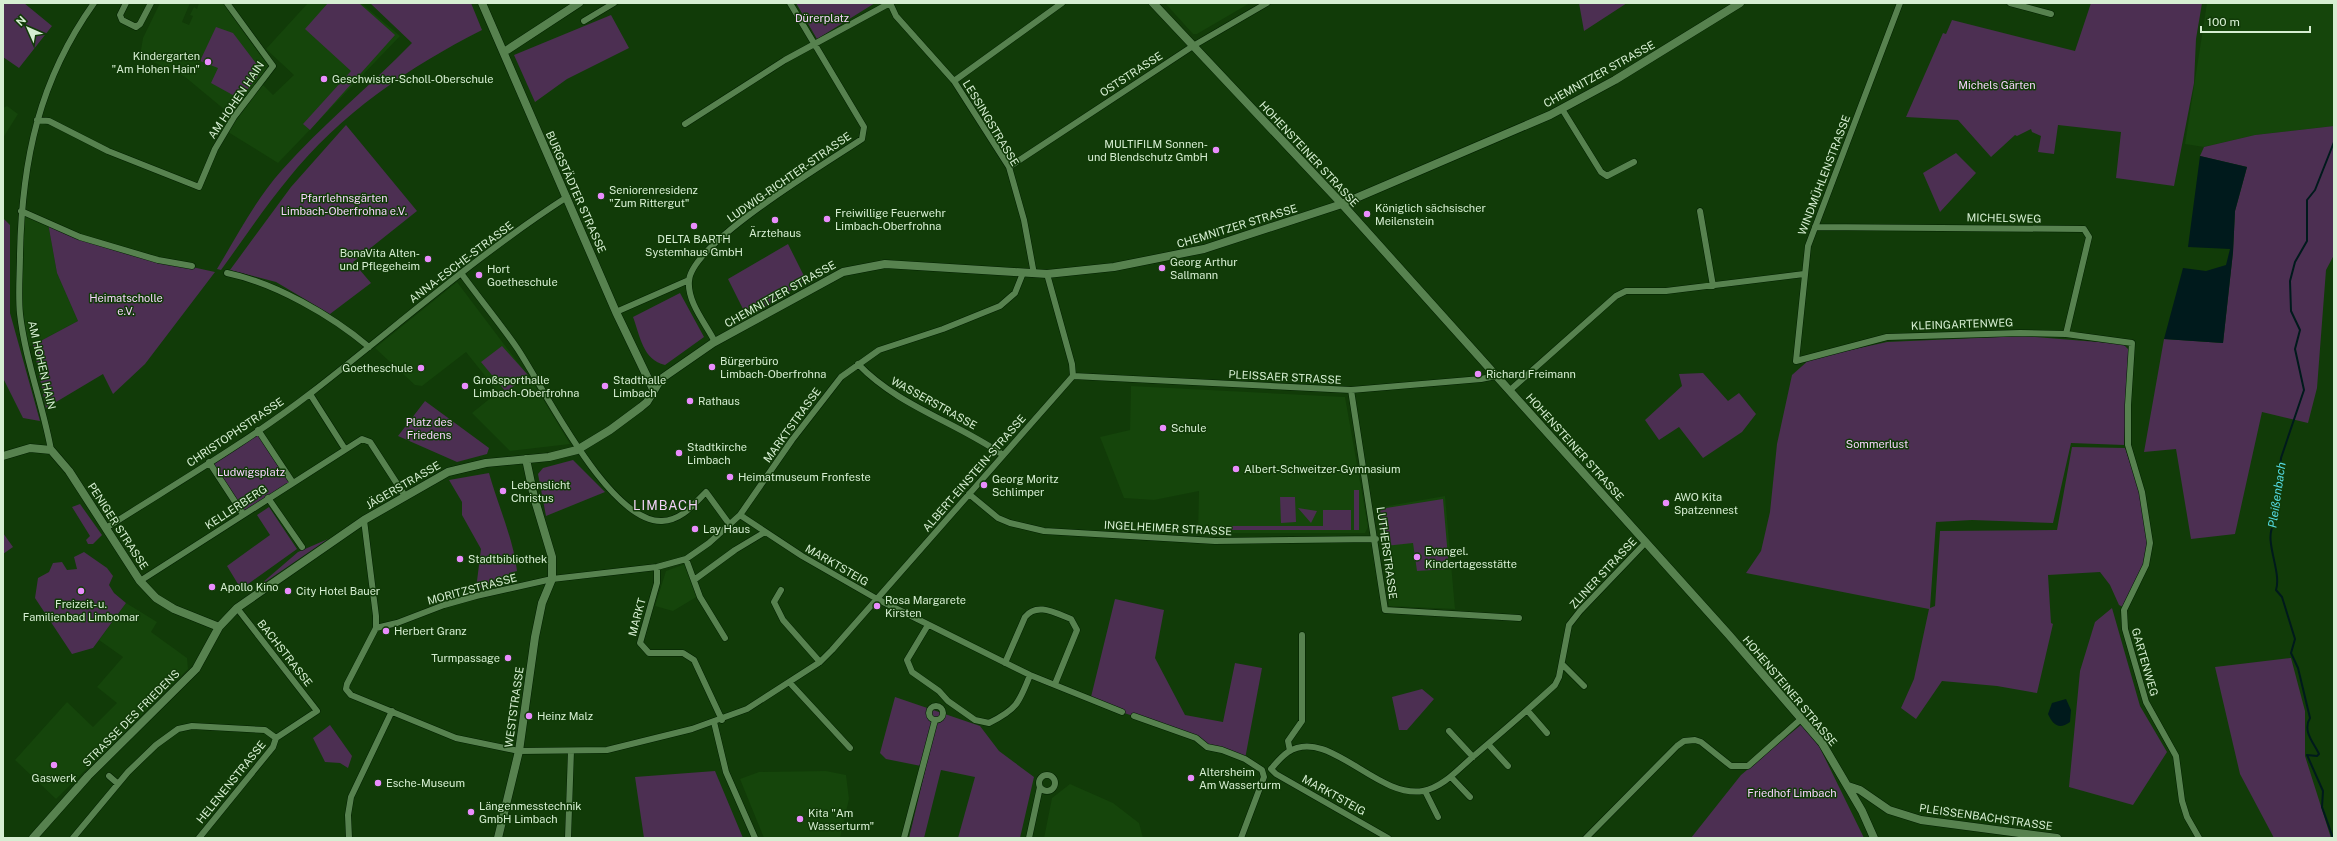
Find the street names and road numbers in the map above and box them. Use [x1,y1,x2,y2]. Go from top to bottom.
street label: CHEMNITZER STRASSE [1541,38,1657,110]
street label: OSTSTRASSE [1097,49,1165,99]
street label: AM HOHEN HAIN [206,59,266,141]
street label: LESSINGSTRASSE [961,78,1021,168]
street label: HOHENSTEINER STRASSE [1257,99,1361,209]
street label: WINDMÜHLENSTRASSE [1795,113,1852,237]
street label: BURGSTÄDTER STRASSE [544,129,609,255]
street label: LUDWIG-RICHTER-STRASSE [725,129,853,224]
street label: CHEMNITZER STRASSE [1175,202,1299,250]
street label: MICHELSWEG [1967,211,2041,225]
street label: ANNA-ESCHE-STRASSE [407,219,515,305]
street label: CHEMNITZER STRASSE [722,258,838,330]
street label: KLEINGARTENWEG [1911,316,2013,332]
street label: AM HOHEN HAIN [26,319,58,411]
street label: PLEISSAER STRASSE [1228,368,1342,386]
street label: WASSERSTRASSE [889,374,979,432]
street label: MARKTSTRASSE [761,385,823,465]
street label: HOHENSTEINER STRASSE [1524,391,1626,503]
street label: CHRISTOPHSTRASSE [184,395,286,469]
street label: ALBERT-EINSTEIN-STRASSE [920,412,1028,534]
street label: JÄGERSTRASSE [363,458,442,511]
street label: PENIGER STRASSE [86,480,151,572]
street label: KELLERBERG [203,483,269,531]
street label: LUTHERSTRASSE [1375,506,1399,600]
street label: INGELHEIMER STRASSE [1104,519,1233,537]
street label: ZLINER STRASSE [1567,535,1639,611]
street label: MARKTSTEIG [803,542,871,588]
street label: MORITZSTRASSE [426,571,518,607]
street label: MARKT [626,596,648,637]
street label: BACHSTRASSE [255,617,315,689]
street label: GARTENWEG [2130,627,2160,697]
street label: HOHENSTEINER STRASSE [1741,634,1840,748]
street label: WESTSTRASSE [502,666,526,748]
street label: STRASSE DES FRIEDENS [80,667,182,769]
street label: HELENENSTRASSE [194,738,268,826]
street label: MARKTSTEIG [1300,773,1368,817]
street label: PLEISSENBACHSTRASSE [1919,802,2054,832]

